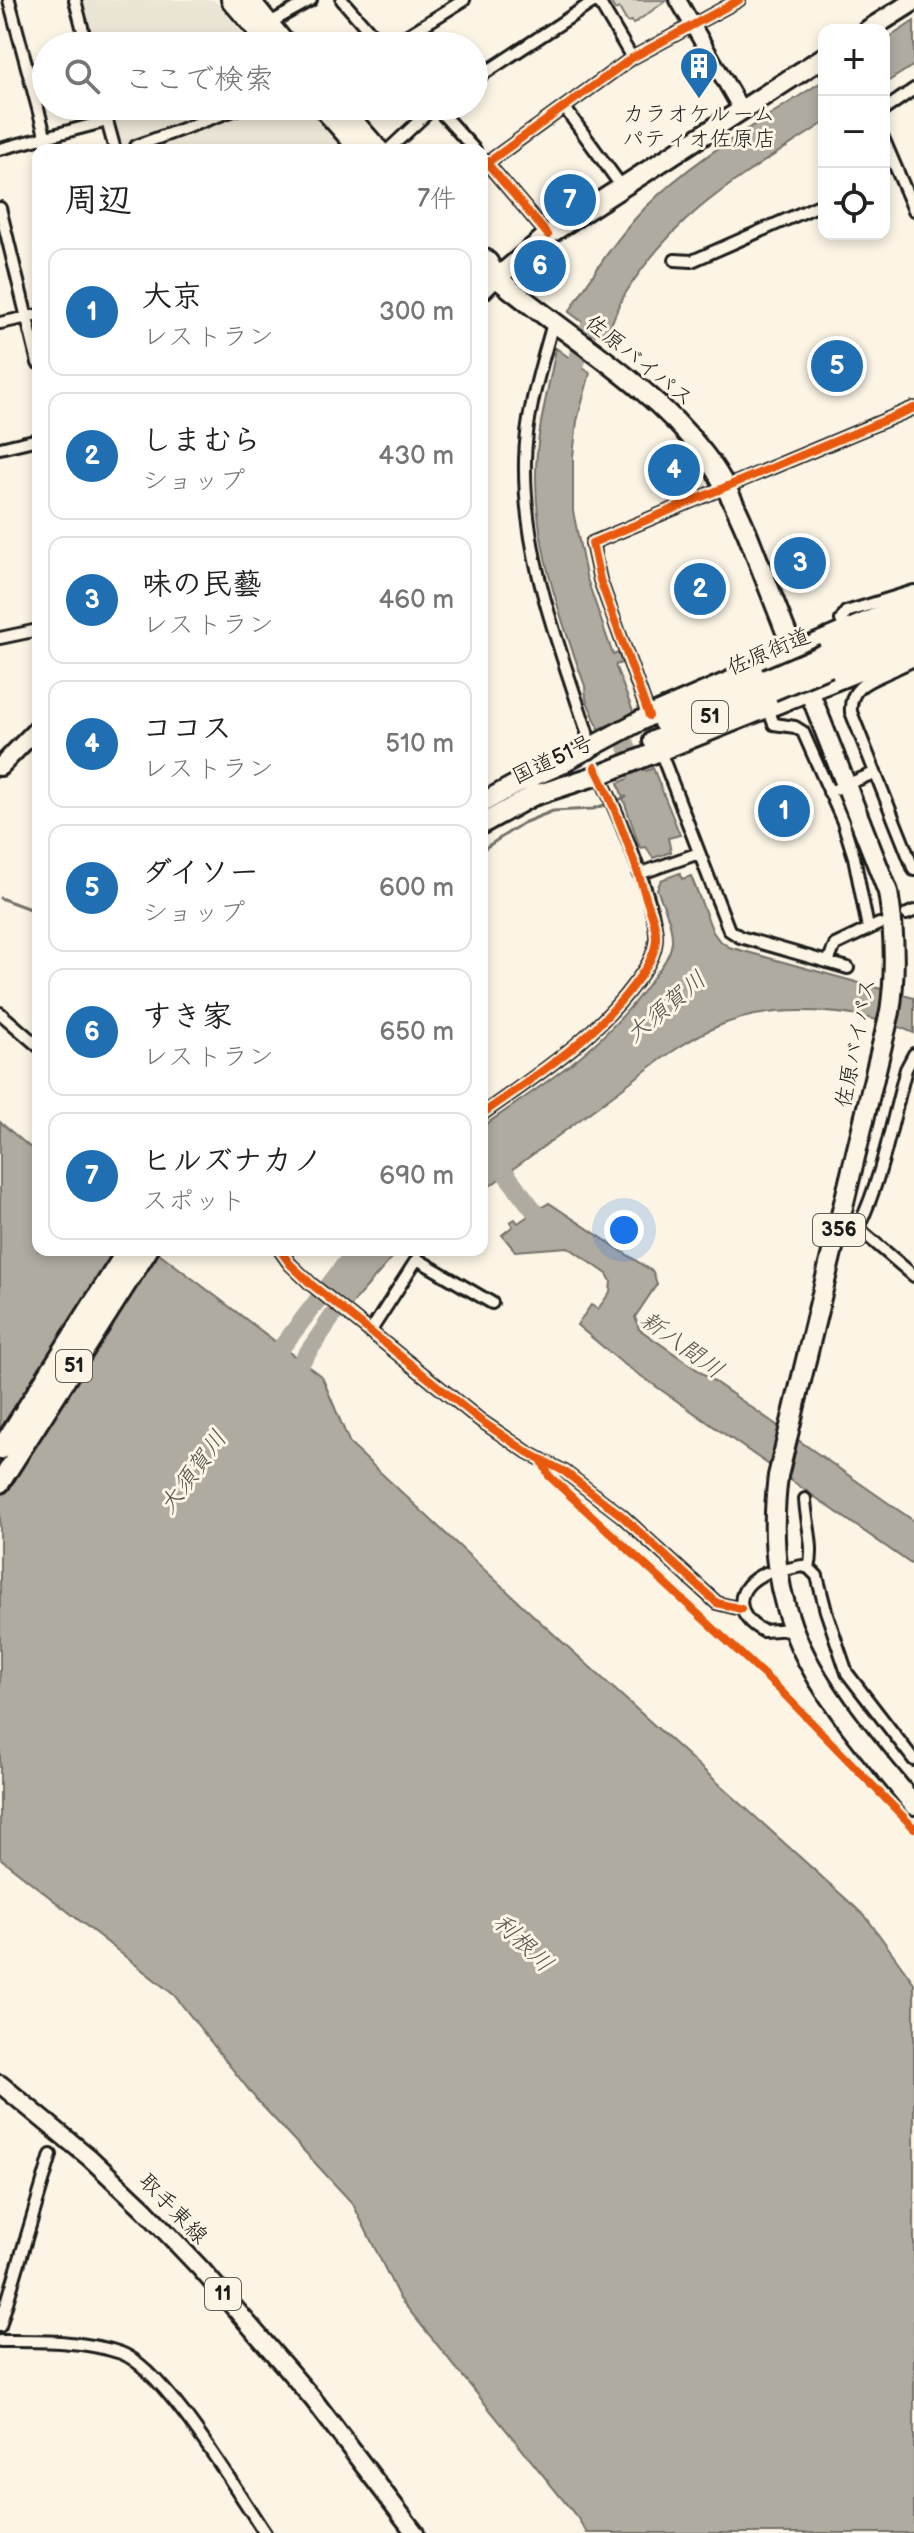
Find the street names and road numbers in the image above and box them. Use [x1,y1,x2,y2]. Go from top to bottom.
street label: 佐原バイパス [579,309,699,413]
street label: 佐原街道 [723,622,815,682]
road number: 51 [692,701,728,733]
street label: 国道51号 [508,729,598,791]
street label: 佐原バイパス [830,976,882,1110]
road number: 356 [813,1214,865,1246]
road number: 51 [56,1350,92,1382]
street label: 取手東線 [133,2168,213,2250]
road number: 11 [205,2278,241,2310]

